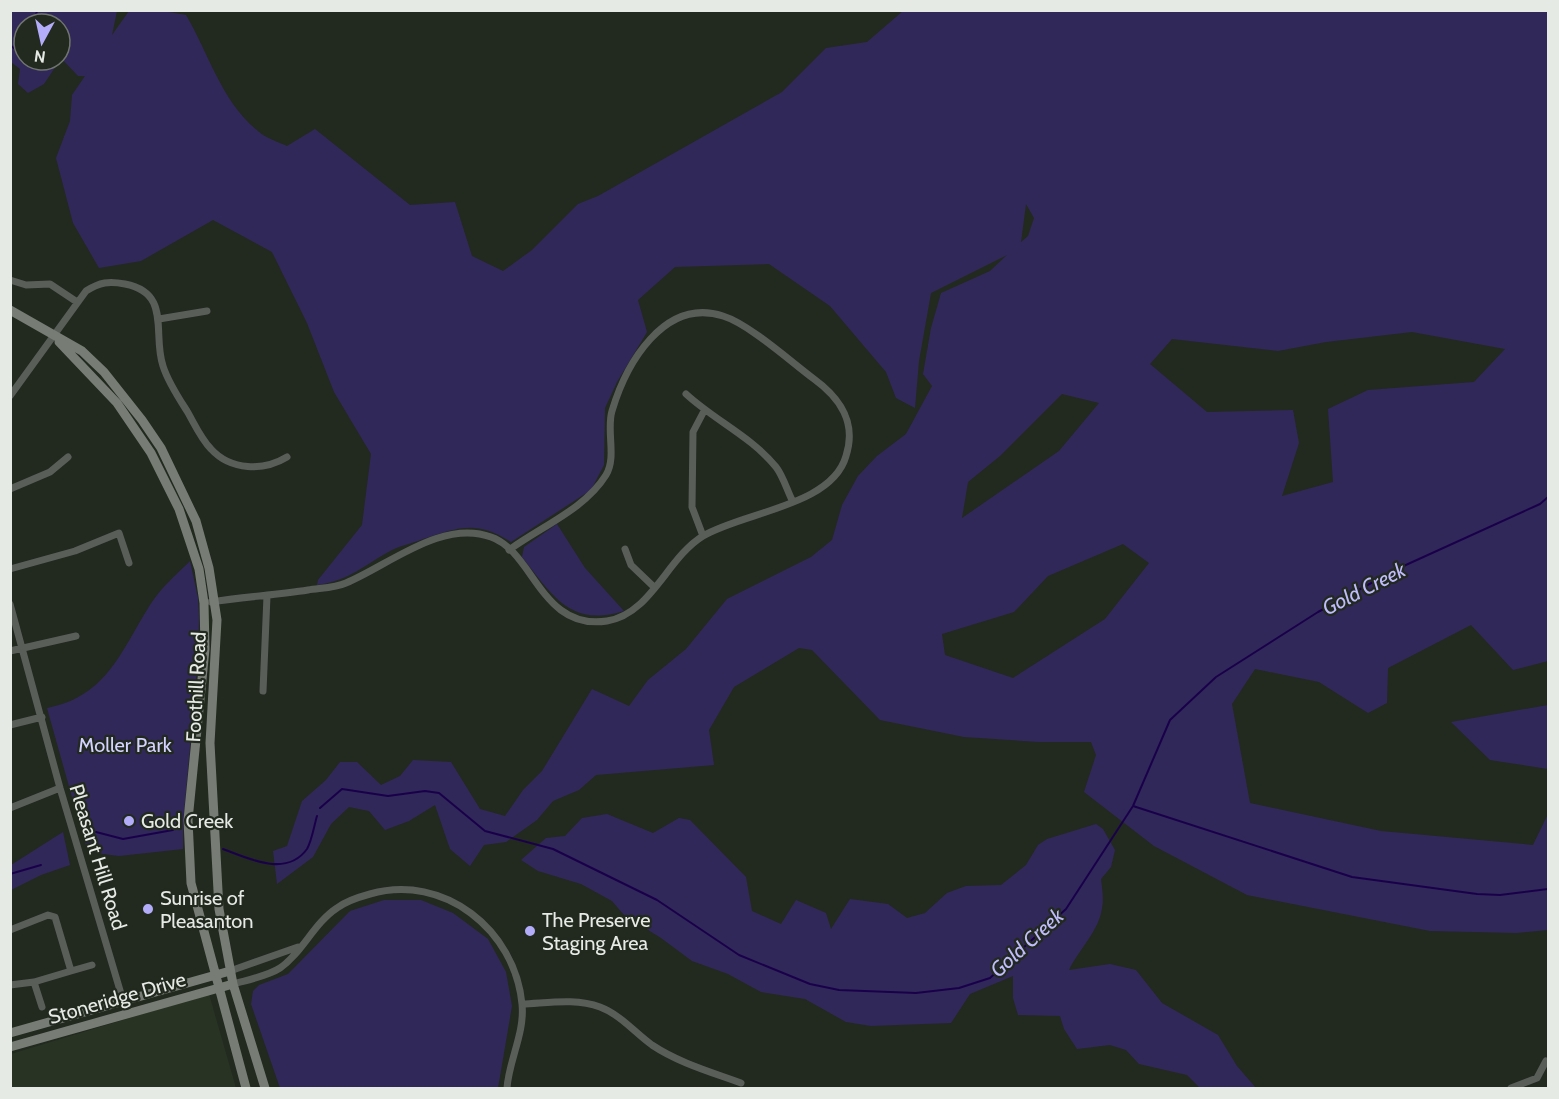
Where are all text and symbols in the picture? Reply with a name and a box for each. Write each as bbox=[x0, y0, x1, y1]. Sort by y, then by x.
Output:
north arrow bbox=[12, 12, 72, 72]
text: N bbox=[33, 46, 47, 67]
water label: Gold Creek bbox=[1318, 556, 1411, 620]
street label: Foothill Road bbox=[181, 631, 211, 743]
park label: Moller Park bbox=[78, 733, 172, 757]
street label: Pleasant Hill Road bbox=[64, 781, 132, 933]
place label: Gold Creek bbox=[141, 809, 233, 833]
marker: Gold Creek bbox=[122, 814, 136, 828]
place label: Sunrise of Pleasanton bbox=[160, 886, 254, 933]
marker: Sunrise of Pleasanton bbox=[141, 902, 155, 916]
water label: Gold Creek bbox=[985, 902, 1069, 982]
place label: The Preserve Staging Area bbox=[542, 908, 650, 955]
marker: The Preserve Staging Area bbox=[523, 924, 537, 938]
street label: Stoneridge Drive bbox=[46, 967, 188, 1029]

